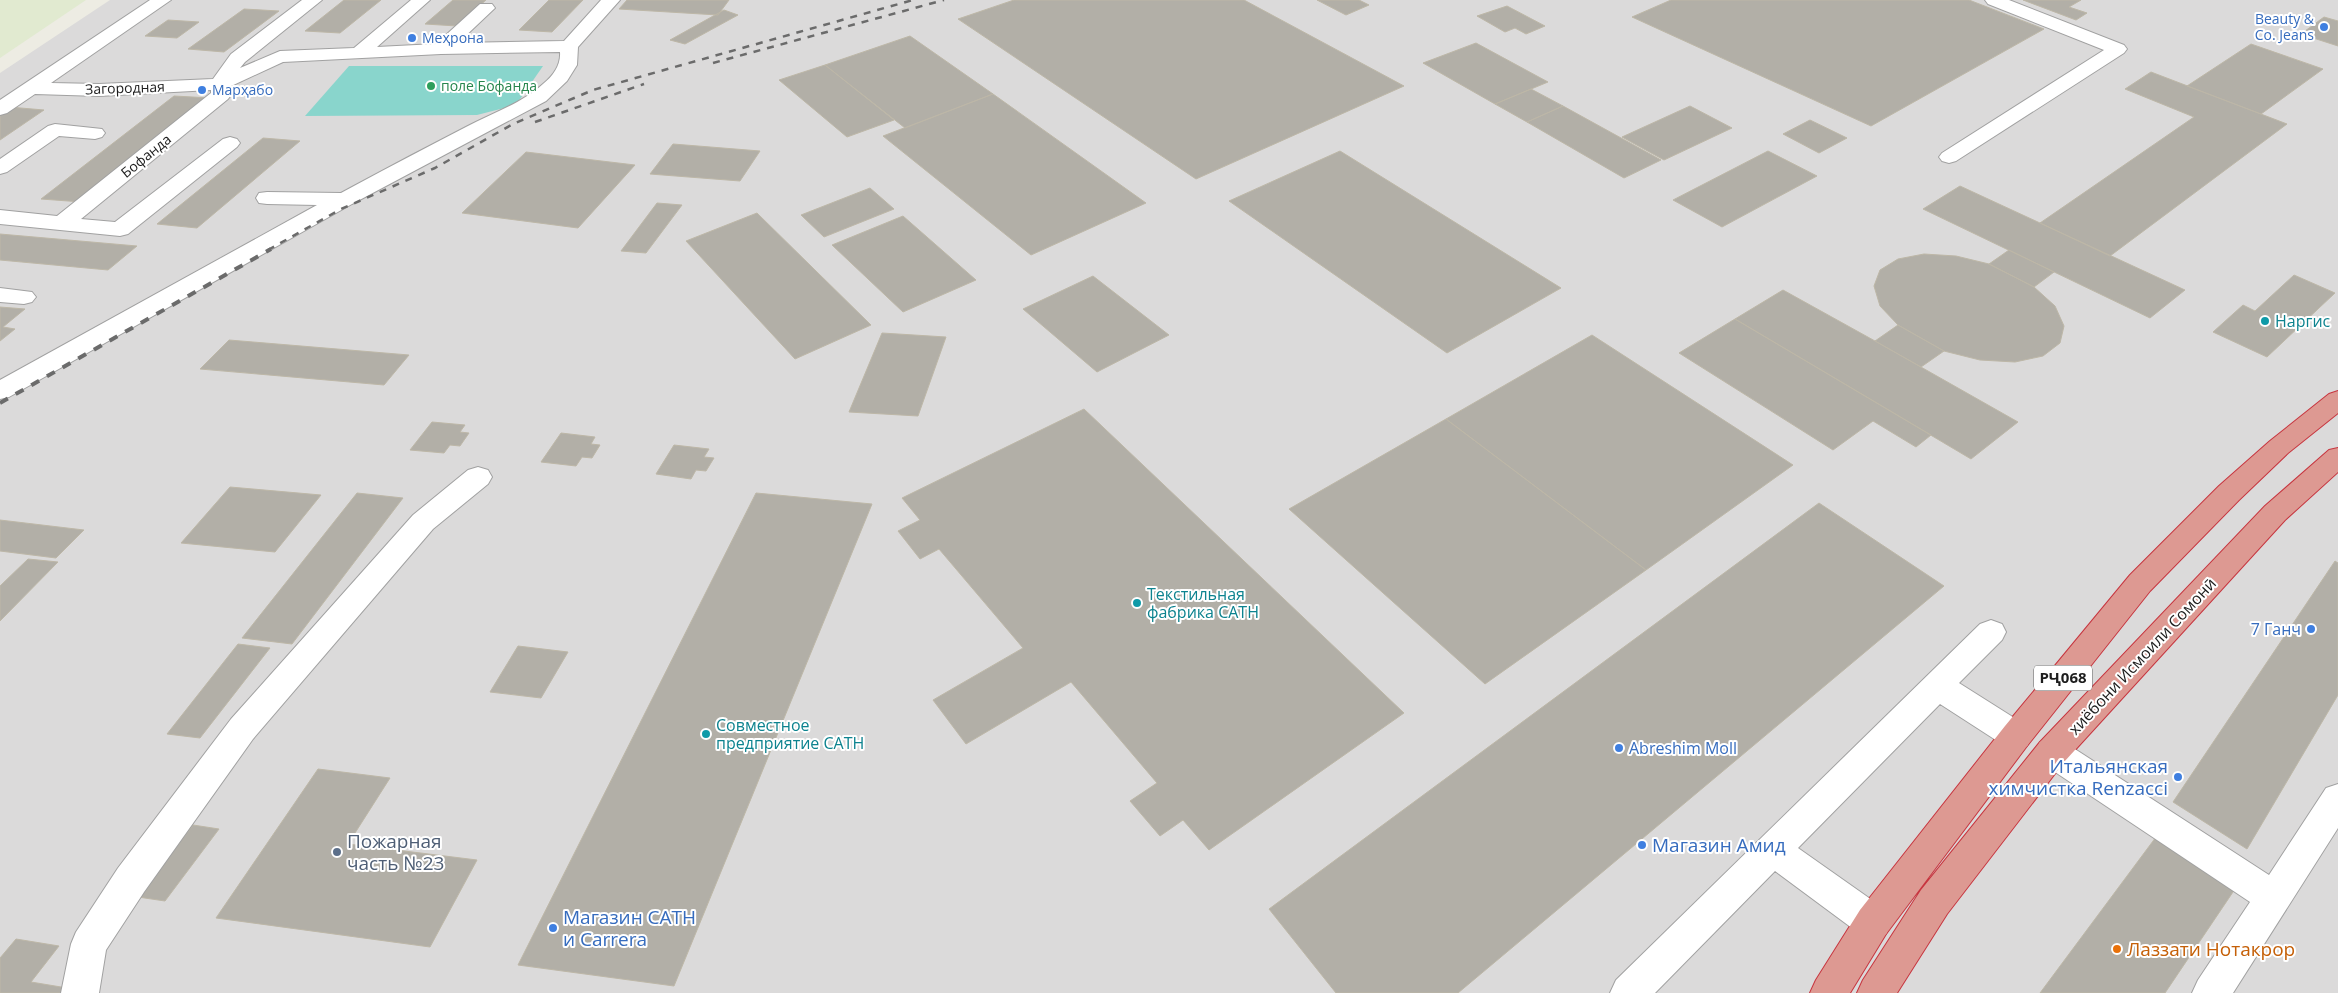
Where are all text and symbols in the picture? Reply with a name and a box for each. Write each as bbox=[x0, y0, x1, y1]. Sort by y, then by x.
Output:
place label: Beauty & Co. Jeans bbox=[2255, 9, 2315, 44]
marker: Beauty & Co. Jeans bbox=[2318, 21, 2330, 33]
place label: Меҳрона bbox=[422, 28, 484, 47]
marker: Меҳрона bbox=[406, 32, 418, 44]
place label: поле Бофанда bbox=[441, 76, 537, 95]
street label: Загородная bbox=[85, 77, 165, 98]
place label: Марҳабо bbox=[212, 80, 273, 99]
marker: поле Бофанда bbox=[425, 80, 437, 92]
marker: Марҳабо bbox=[196, 84, 208, 96]
street label: Бофанда bbox=[117, 130, 175, 182]
place label: Наргис bbox=[2275, 310, 2331, 332]
marker: Наргис bbox=[2259, 315, 2271, 327]
street label: хиёбони Исмоили Сомонӣ bbox=[2063, 573, 2221, 739]
place label: Текстильная фабрика САТН bbox=[1147, 583, 1259, 623]
marker: Текстильная фабрика САТН bbox=[1131, 597, 1143, 609]
place label: 7 Ганч bbox=[2251, 618, 2301, 640]
marker: 7 Ганч bbox=[2305, 623, 2317, 635]
road number: РҶ068 bbox=[2034, 666, 2092, 690]
place label: Совместное предприятие CATH bbox=[716, 714, 864, 754]
marker: Совместное предприятие CATH bbox=[700, 728, 712, 740]
place label: Abreshim Moll bbox=[1629, 737, 1737, 759]
marker: Abreshim Moll bbox=[1613, 742, 1625, 754]
place label: Итальянская химчистка Renzacci bbox=[1989, 753, 2168, 801]
marker: Итальянская химчистка Renzacci bbox=[2172, 771, 2184, 783]
place label: Пожарная часть №23 bbox=[347, 828, 444, 876]
place label: Магазин Амид bbox=[1652, 832, 1786, 858]
marker: Магазин Амид bbox=[1636, 839, 1648, 851]
marker: Пожарная часть №23 bbox=[331, 846, 343, 858]
place label: Магазин САТН и Carrera bbox=[563, 904, 696, 952]
marker: Магазин САТН и Carrera bbox=[547, 922, 559, 934]
place label: Лаззати Нотакрор bbox=[2127, 936, 2295, 962]
marker: Лаззати Нотакрор bbox=[2111, 943, 2123, 955]

